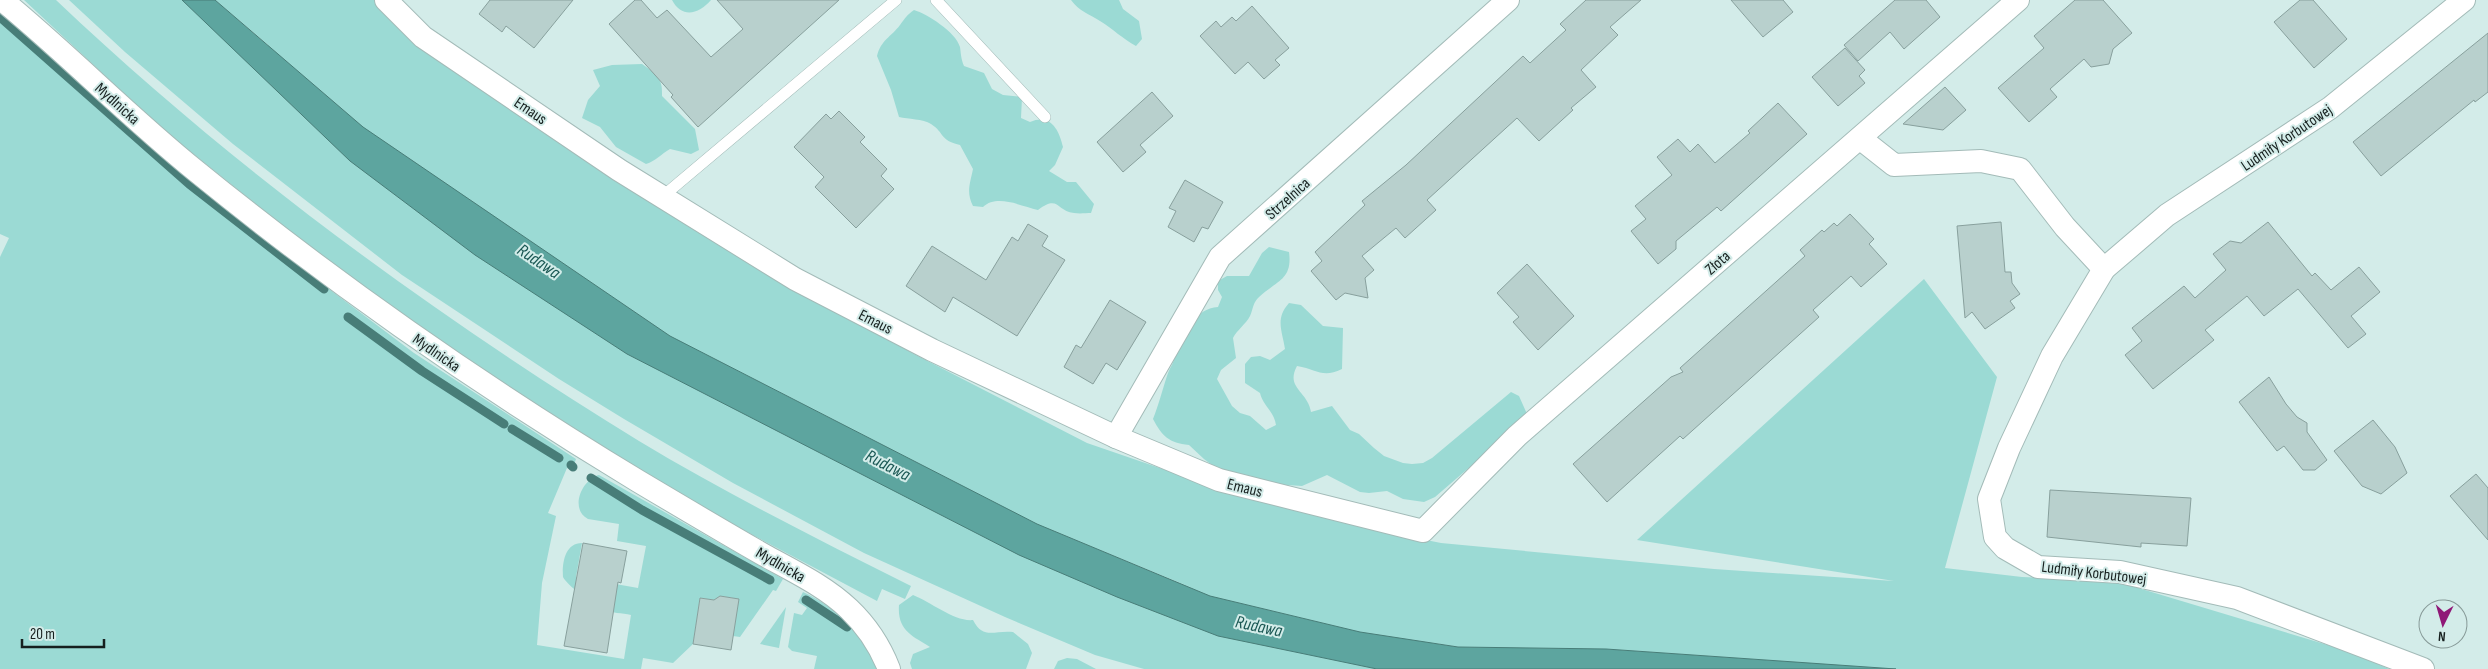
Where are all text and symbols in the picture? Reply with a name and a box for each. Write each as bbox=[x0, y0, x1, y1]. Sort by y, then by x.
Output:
street label: Mydlnicka bbox=[91, 79, 143, 129]
street label: Emaus bbox=[510, 93, 550, 129]
street label: Ludmiły Korbutowej bbox=[2238, 101, 2336, 176]
street label: Strzelnica bbox=[1262, 174, 1314, 224]
water label: Rudawa bbox=[513, 239, 565, 284]
street label: Złota bbox=[1701, 247, 1734, 279]
street label: Emaus bbox=[855, 306, 896, 339]
street label: Mydlnicka bbox=[409, 330, 464, 376]
water label: Rudawa bbox=[862, 445, 914, 486]
street label: Emaus bbox=[1225, 475, 1264, 502]
street label: Mydlnicka bbox=[752, 544, 808, 587]
street label: Ludmiły Korbutowej bbox=[2040, 558, 2147, 589]
north arrow bbox=[2418, 599, 2468, 649]
water label: Rudawa bbox=[1234, 611, 1285, 642]
scale bar bbox=[22, 616, 105, 648]
text: 20 m bbox=[30, 625, 55, 644]
text: N bbox=[2437, 628, 2446, 645]

